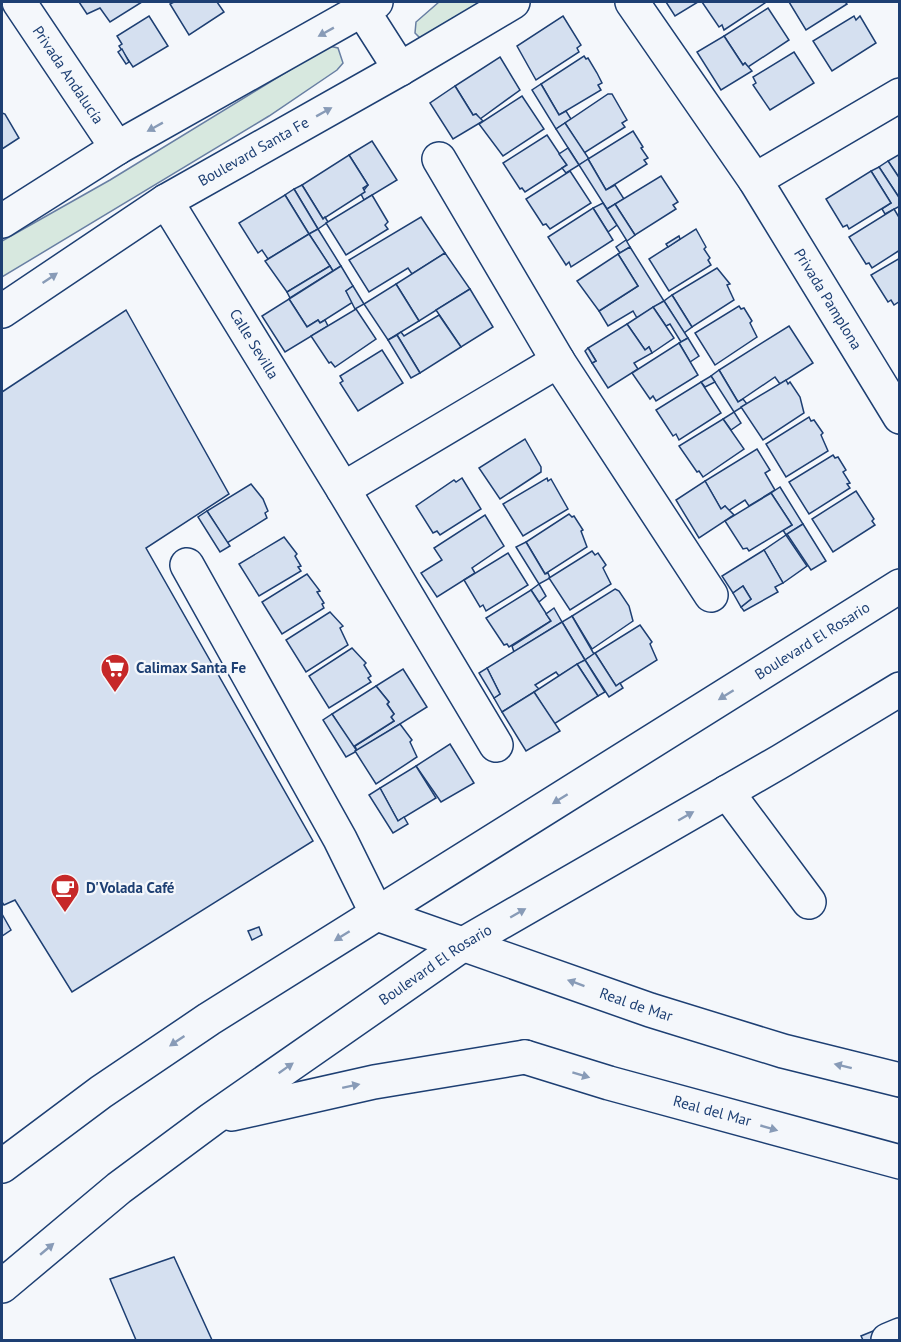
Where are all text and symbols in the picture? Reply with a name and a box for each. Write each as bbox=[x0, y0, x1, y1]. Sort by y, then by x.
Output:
street label: Privada Andalucía bbox=[29, 22, 108, 127]
one-way arrow bbox=[317, 27, 334, 37]
one-way arrow bbox=[316, 106, 332, 117]
street label: Boulevard Santa Fe bbox=[195, 112, 312, 190]
one-way arrow bbox=[147, 122, 164, 132]
street label: Privada Pamplona bbox=[790, 245, 866, 353]
one-way arrow bbox=[42, 273, 58, 284]
street label: Calle Sevilla bbox=[226, 305, 283, 382]
street label: Boulevard El Rosario bbox=[751, 597, 873, 684]
supermarket icon: Calimax Santa Fe bbox=[99, 652, 131, 694]
place label: Calimax Santa Fe bbox=[136, 658, 246, 677]
one-way arrow bbox=[717, 690, 734, 701]
one-way arrow bbox=[552, 793, 569, 804]
one-way arrow bbox=[678, 811, 695, 821]
cafe icon: D'Volada Café bbox=[49, 872, 81, 914]
place label: D'Volada Café bbox=[86, 878, 175, 897]
one-way arrow bbox=[509, 908, 526, 918]
street label: Boulevard El Rosario bbox=[375, 920, 495, 1009]
one-way arrow bbox=[334, 931, 350, 942]
one-way arrow bbox=[567, 978, 585, 988]
street label: Real de Mar bbox=[597, 983, 675, 1025]
one-way arrow bbox=[169, 1035, 186, 1046]
one-way arrow bbox=[833, 1060, 852, 1070]
one-way arrow bbox=[277, 1062, 293, 1074]
one-way arrow bbox=[572, 1070, 590, 1080]
one-way arrow bbox=[342, 1081, 360, 1091]
street label: Real del Mar bbox=[671, 1091, 754, 1130]
one-way arrow bbox=[760, 1124, 778, 1133]
one-way arrow bbox=[39, 1243, 54, 1256]

